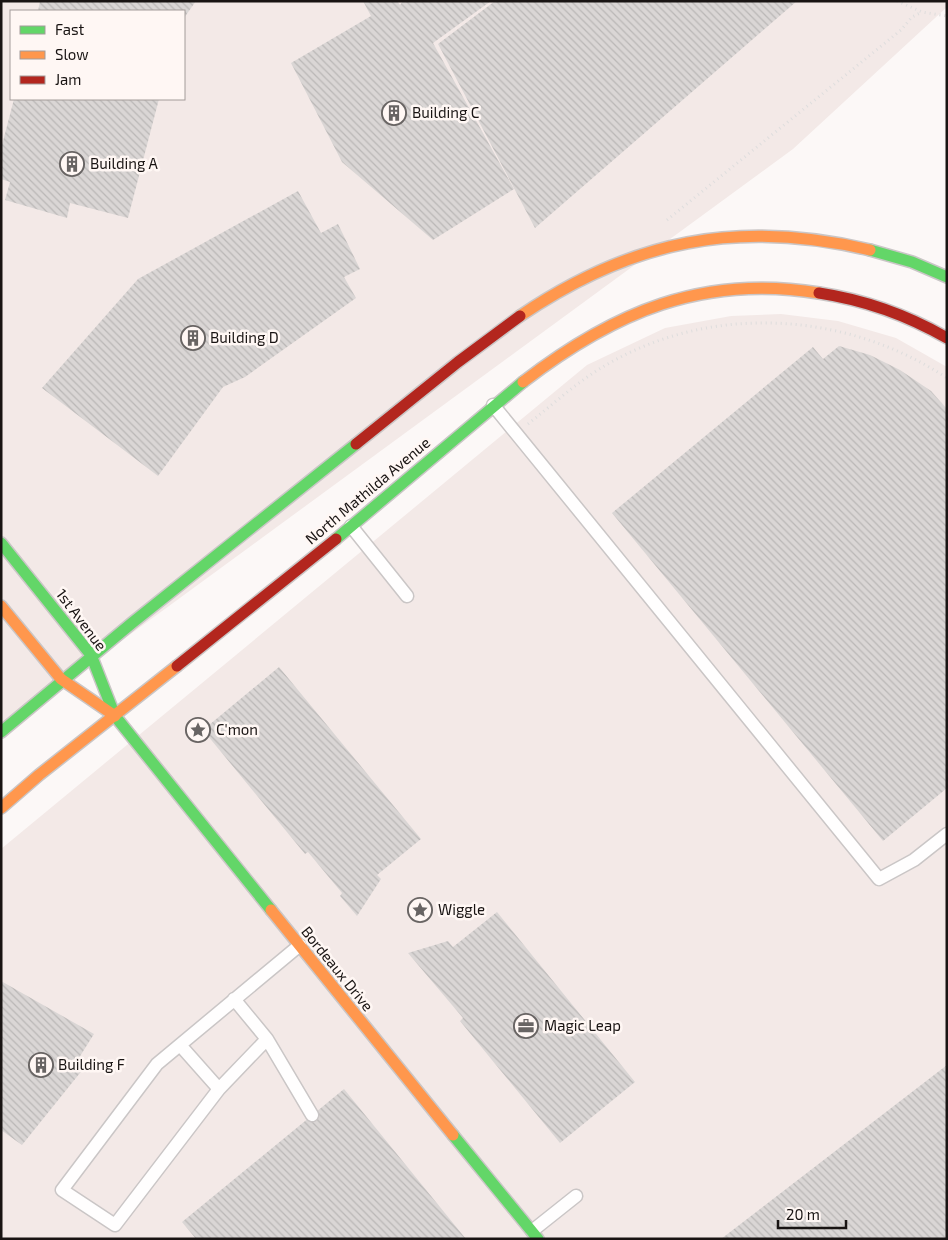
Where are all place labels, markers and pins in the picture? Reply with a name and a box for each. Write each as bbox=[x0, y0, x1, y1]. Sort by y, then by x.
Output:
building icon: Building C bbox=[381, 100, 407, 126]
place label: Building C bbox=[412, 103, 480, 121]
building icon: Building A bbox=[59, 151, 85, 177]
place label: Building A bbox=[90, 154, 158, 172]
building icon: Building D bbox=[180, 325, 206, 351]
place label: Building D bbox=[210, 328, 279, 346]
place icon: C'mon bbox=[185, 717, 211, 743]
place label: C'mon bbox=[216, 720, 258, 738]
place icon: Wiggle bbox=[407, 897, 433, 923]
place label: Wiggle bbox=[438, 900, 485, 918]
office icon: Magic Leap bbox=[513, 1013, 539, 1039]
place label: Magic Leap bbox=[544, 1016, 621, 1034]
building icon: Building F bbox=[28, 1052, 54, 1078]
place label: Building F bbox=[58, 1055, 125, 1073]

